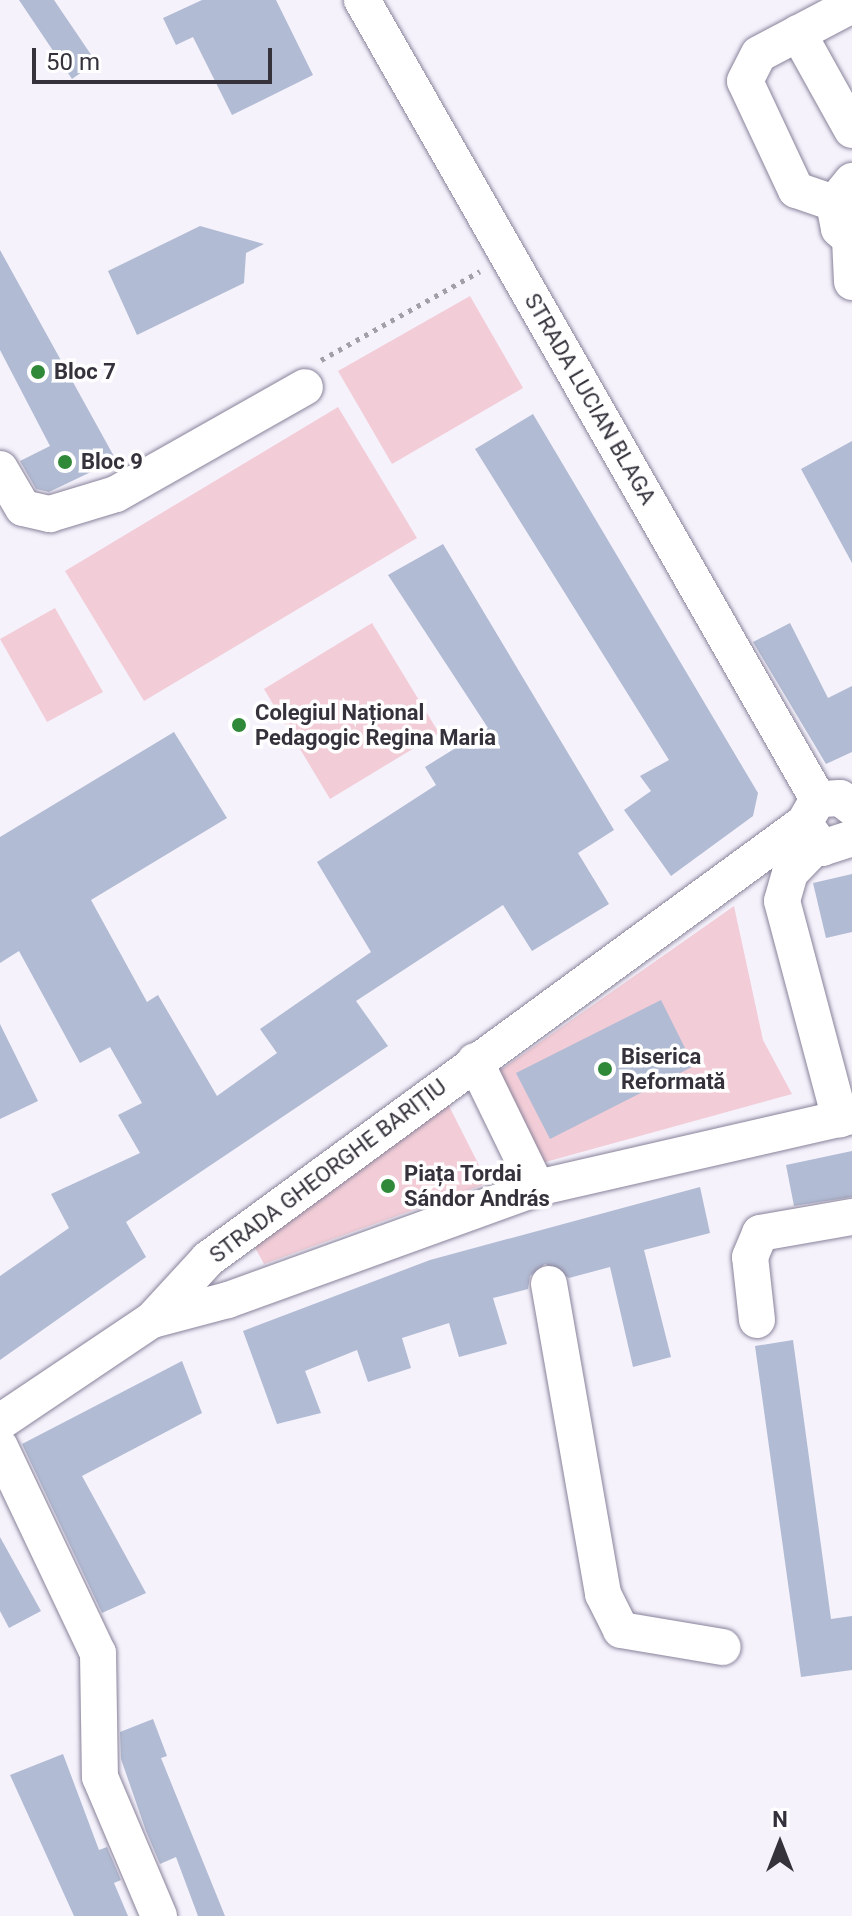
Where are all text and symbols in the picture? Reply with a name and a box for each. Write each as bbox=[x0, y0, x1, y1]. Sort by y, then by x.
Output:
scale bar bbox=[36, 32, 276, 82]
text: 50 m bbox=[46, 48, 100, 76]
street label: STRADA LUCIAN BLAGA bbox=[519, 289, 661, 509]
place label: Bloc 7 bbox=[54, 359, 116, 385]
marker: Bloc 7 bbox=[29, 363, 47, 381]
place label: Bloc 9 bbox=[81, 449, 143, 475]
marker: Bloc 9 bbox=[56, 453, 74, 471]
place label: Colegiul Național Pedagogic Regina Maria bbox=[255, 699, 496, 750]
marker: Colegiul Național Pedagogic Regina Maria bbox=[230, 716, 248, 734]
place label: Biserica Reformată bbox=[621, 1043, 725, 1094]
marker: Biserica Reformată bbox=[596, 1060, 614, 1078]
street label: STRADA GHEORGHE BARIȚIU bbox=[205, 1073, 451, 1269]
place label: Piața Tordai Sándor András bbox=[404, 1160, 550, 1212]
marker: Piața Tordai Sándor András bbox=[379, 1177, 397, 1195]
north arrow bbox=[740, 1804, 820, 1884]
text: N bbox=[772, 1807, 788, 1832]

